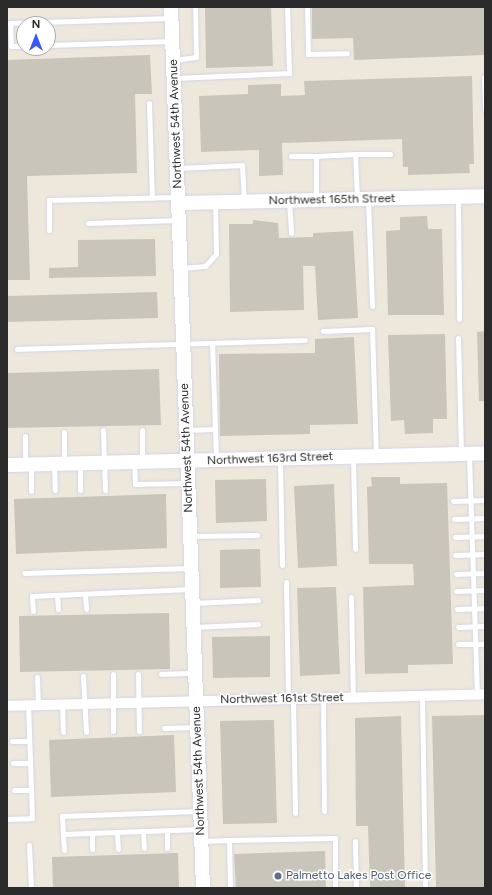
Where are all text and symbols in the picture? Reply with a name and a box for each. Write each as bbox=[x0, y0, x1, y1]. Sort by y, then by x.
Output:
north arrow bbox=[16, 16, 56, 56]
text: N bbox=[32, 18, 40, 31]
street label: Northwest 54th Avenue bbox=[167, 59, 185, 189]
street label: Northwest 165th Street bbox=[268, 192, 396, 208]
street label: Northwest 54th Avenue bbox=[178, 383, 196, 513]
street label: Northwest 163rd Street bbox=[207, 450, 333, 468]
street label: Northwest 161st Street bbox=[220, 691, 344, 707]
street label: Northwest 54th Avenue bbox=[190, 706, 208, 836]
place label: Palmetto Lakes Post Office bbox=[286, 869, 431, 883]
marker: Palmetto Lakes Post Office bbox=[273, 871, 283, 881]

